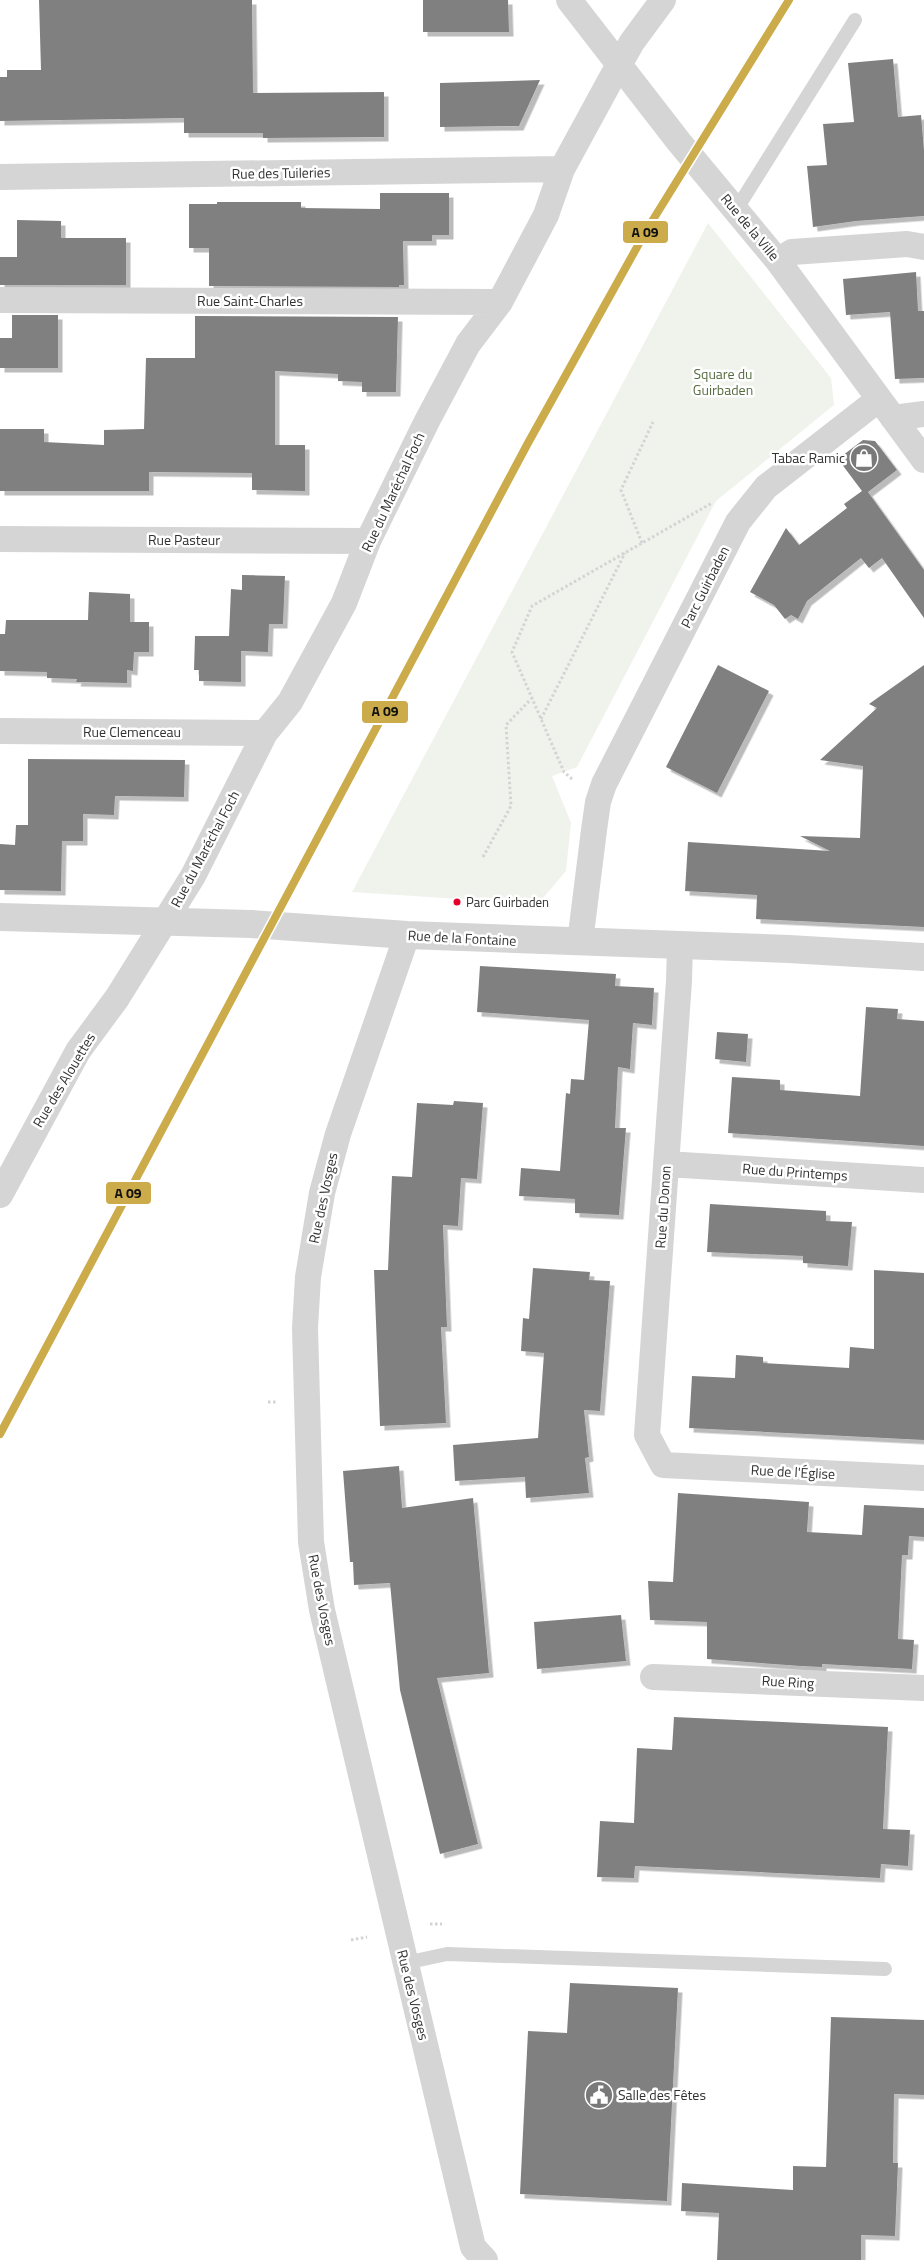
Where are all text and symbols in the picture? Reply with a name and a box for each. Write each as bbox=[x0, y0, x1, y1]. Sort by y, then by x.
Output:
street label: Rue des Tuileries bbox=[231, 161, 331, 184]
street label: Rue de la Ville bbox=[716, 189, 785, 265]
line badge: A 09 bbox=[622, 220, 669, 244]
text: A 09 bbox=[631, 221, 659, 242]
street label: Rue Saint-Charles bbox=[197, 290, 303, 311]
park label: Square du Guirbaden bbox=[693, 363, 753, 400]
street label: Rue du Maréchal Foch bbox=[356, 429, 429, 555]
shop icon: Tabac Ramic bbox=[849, 443, 879, 473]
place label: Tabac Ramic bbox=[772, 447, 845, 468]
street label: Rue Pasteur bbox=[148, 529, 220, 550]
street label: Parc Guirbaden bbox=[675, 542, 734, 631]
line badge: A 09 bbox=[361, 700, 409, 724]
text: A 09 bbox=[371, 700, 399, 721]
street label: Rue Clemenceau bbox=[83, 721, 181, 742]
street label: Rue du Maréchal Foch bbox=[165, 787, 244, 911]
place label: Parc Guirbaden bbox=[466, 892, 549, 912]
marker: Parc Guirbaden bbox=[452, 897, 462, 907]
street label: Rue de la Fontaine bbox=[407, 924, 517, 951]
street label: Rue des Alouettes bbox=[27, 1028, 100, 1131]
street label: Rue des Vosges bbox=[303, 1150, 342, 1245]
street label: Rue du Printemps bbox=[742, 1157, 848, 1186]
street label: Rue du Donon bbox=[649, 1165, 676, 1249]
line badge: A 09 bbox=[105, 1181, 152, 1205]
text: A 09 bbox=[114, 1182, 142, 1203]
street label: Rue de l'Église bbox=[750, 1459, 836, 1484]
street label: Rue des Vosges bbox=[303, 1552, 342, 1647]
street label: Rue Ring bbox=[761, 1670, 815, 1693]
street label: Rue des Vosges bbox=[392, 1947, 435, 2042]
public building icon: Salle des Fêtes bbox=[584, 2080, 614, 2110]
place label: Salle des Fêtes bbox=[618, 2084, 706, 2105]

